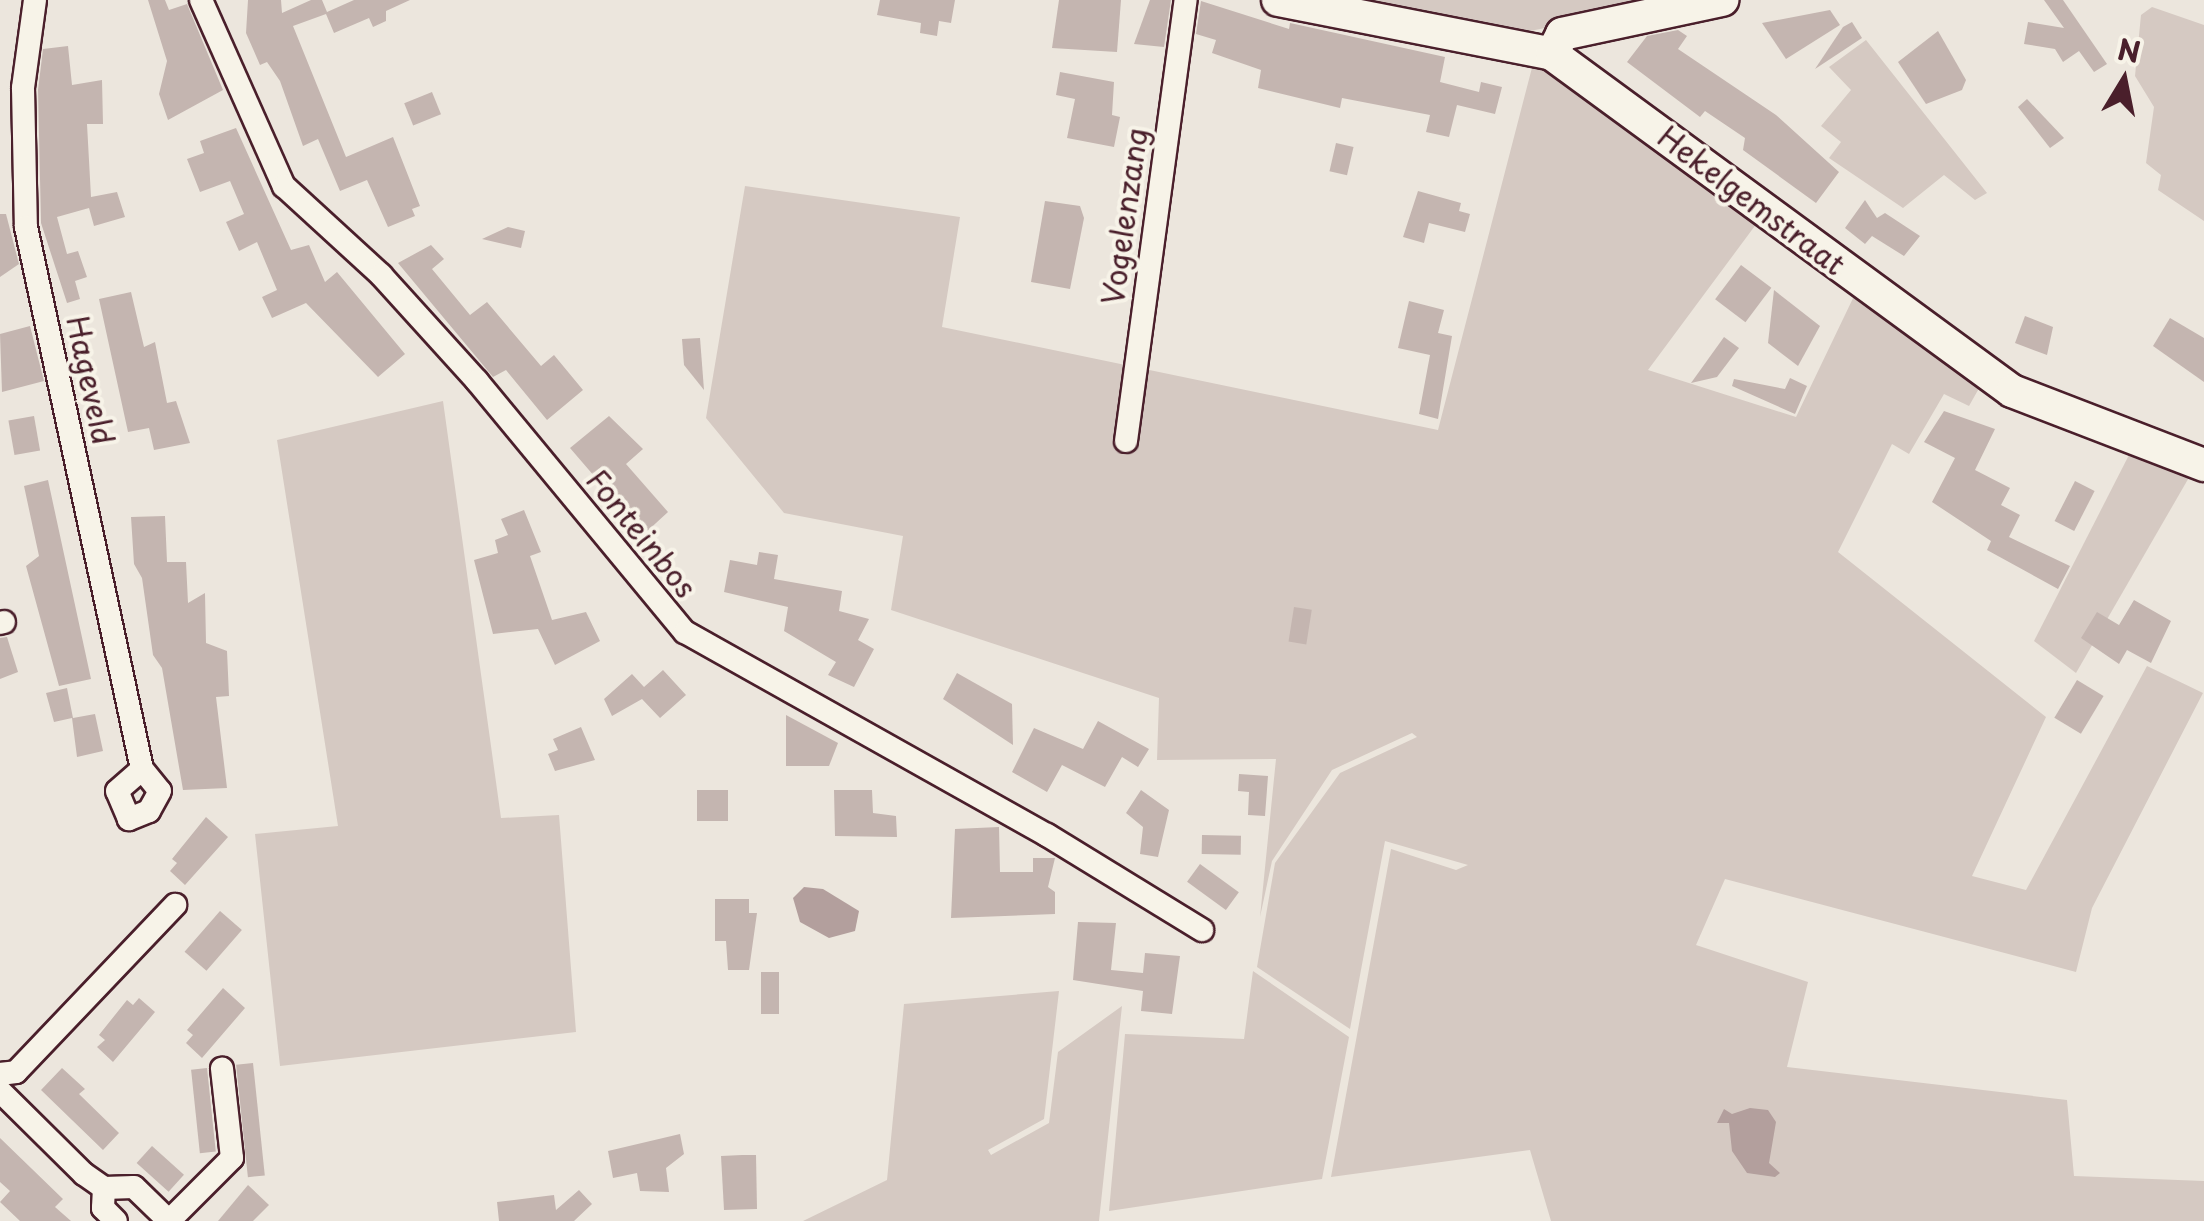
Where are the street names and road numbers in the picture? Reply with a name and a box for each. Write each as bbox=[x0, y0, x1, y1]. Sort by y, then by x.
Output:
street label: Hekelgemstraat bbox=[1651, 118, 1853, 282]
street label: Vogelenzang bbox=[1094, 125, 1154, 307]
street label: Hageveld bbox=[60, 312, 122, 448]
street label: Fonteinbos bbox=[579, 462, 705, 604]

